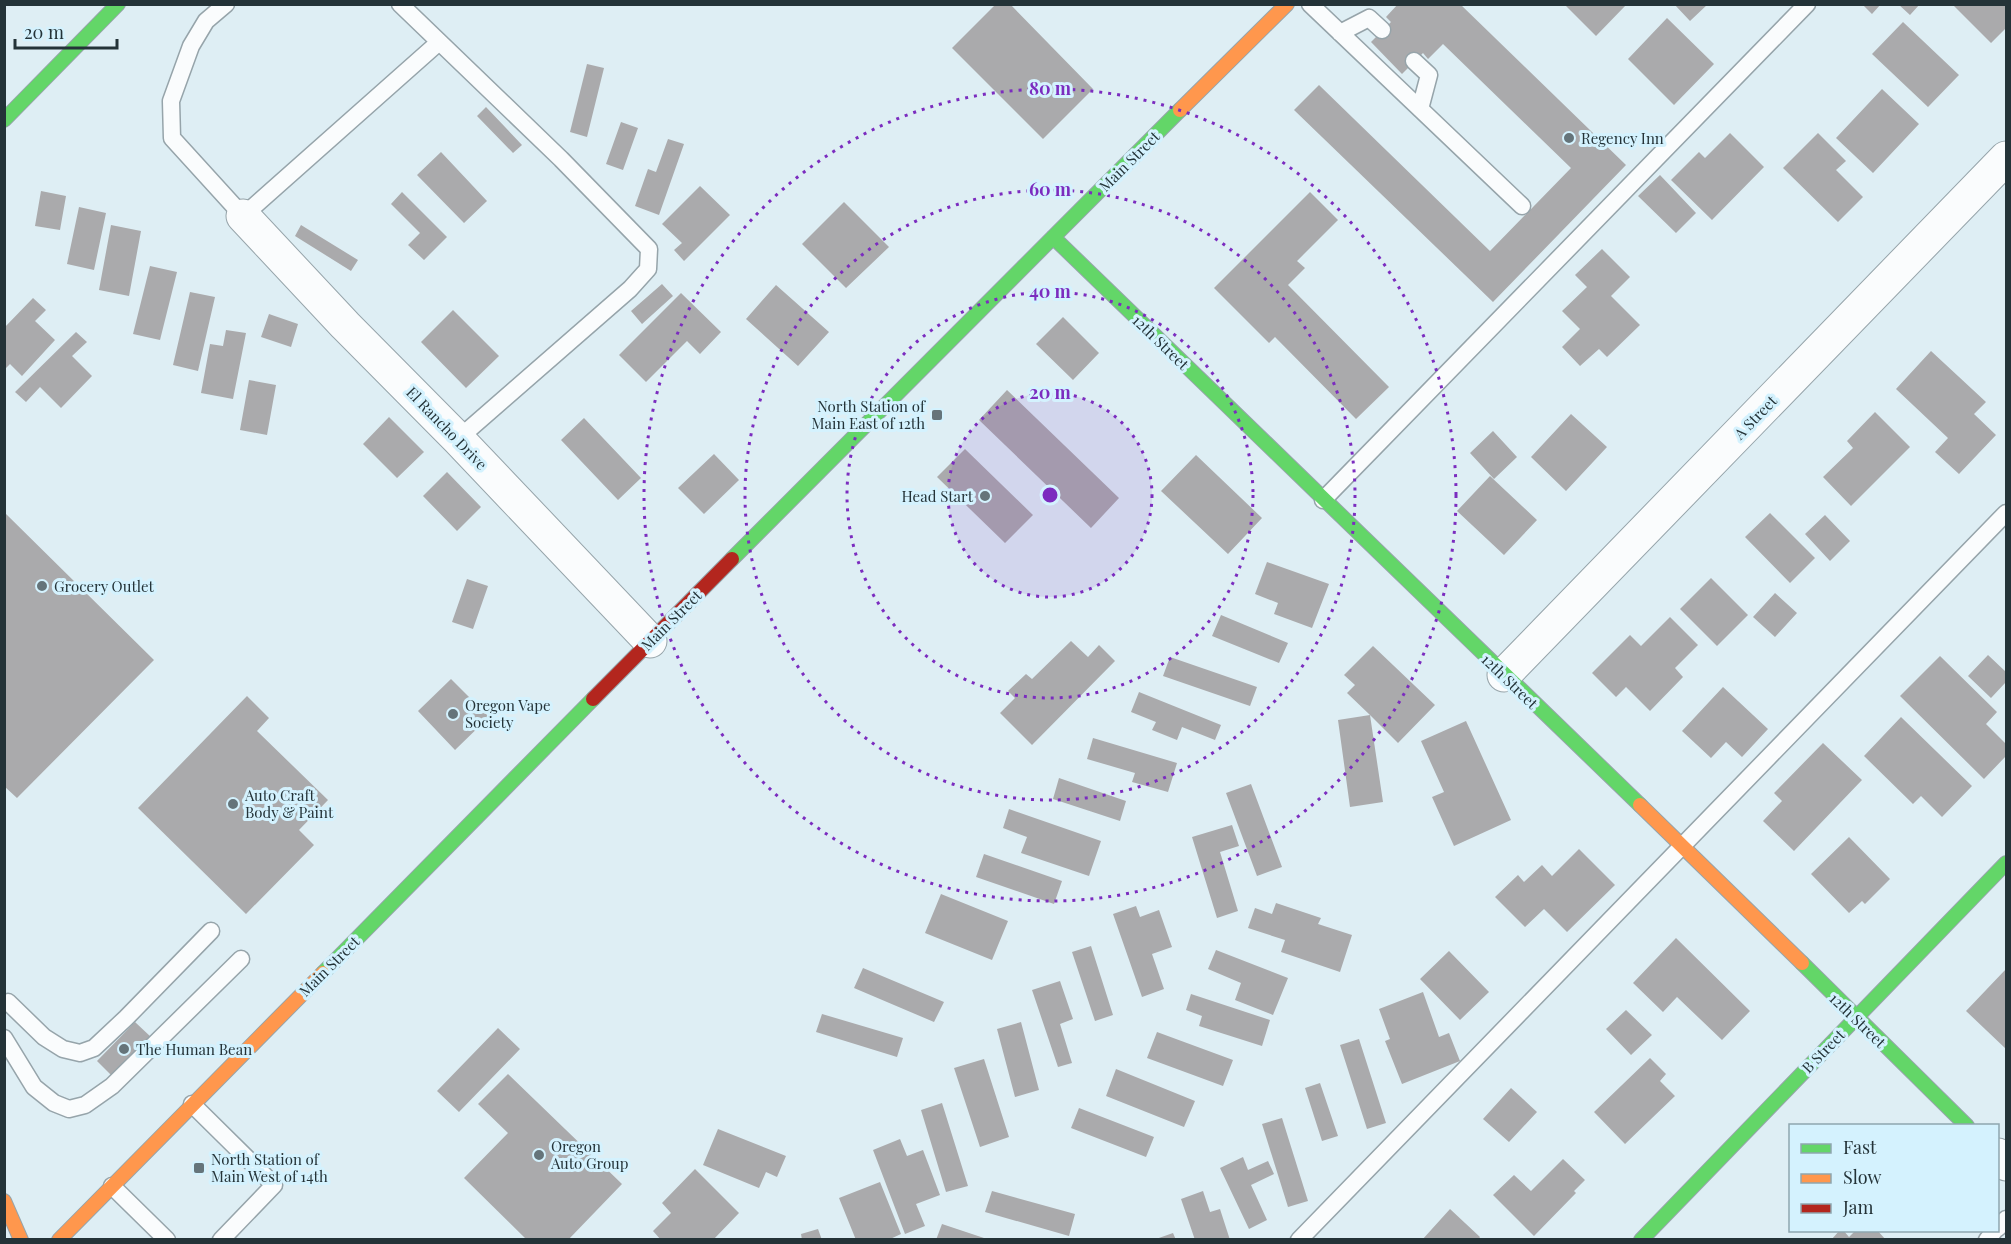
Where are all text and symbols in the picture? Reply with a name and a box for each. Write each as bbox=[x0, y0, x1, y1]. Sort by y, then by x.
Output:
scale bar bbox=[15, 12, 117, 50]
text: 20 m bbox=[24, 20, 64, 44]
text: 80 m bbox=[1029, 76, 1072, 100]
street label: Main Street bbox=[1094, 126, 1164, 196]
place label: Regency Inn bbox=[1581, 128, 1664, 148]
marker: Regency Inn bbox=[1562, 131, 1576, 145]
text: 60 m bbox=[1029, 177, 1072, 201]
text: 40 m bbox=[1029, 279, 1072, 303]
street label: 12th Street bbox=[1129, 310, 1194, 374]
text: 20 m bbox=[1029, 380, 1071, 404]
street label: El Rancho Drive bbox=[402, 382, 492, 474]
street label: A Street bbox=[1729, 390, 1781, 444]
place label: North Station of Main East of 12th bbox=[812, 396, 926, 433]
marker: North Station of Main East of 12th bbox=[930, 408, 944, 422]
centre of rings bbox=[1040, 485, 1060, 505]
place label: Head Start bbox=[902, 486, 974, 506]
marker: Head Start bbox=[978, 489, 992, 503]
place label: Grocery Outlet bbox=[54, 576, 154, 596]
marker: Grocery Outlet bbox=[35, 579, 49, 593]
street label: Main Street bbox=[636, 585, 706, 655]
street label: 12th Street bbox=[1478, 649, 1543, 713]
place label: Oregon Vape Society bbox=[465, 695, 551, 732]
marker: Oregon Vape Society bbox=[446, 707, 460, 721]
place label: Auto Craft Body & Paint bbox=[244, 785, 334, 822]
marker: Auto Craft Body & Paint bbox=[226, 797, 240, 811]
street label: Main Street bbox=[294, 931, 364, 1001]
street label: 12th Street bbox=[1826, 988, 1891, 1052]
street label: B Street bbox=[1797, 1024, 1849, 1077]
place label: The Human Bean bbox=[136, 1039, 252, 1059]
marker: The Human Bean bbox=[117, 1042, 131, 1056]
legend bbox=[1789, 1124, 1999, 1232]
text: Fast bbox=[1843, 1135, 1877, 1159]
place label: Oregon Auto Group bbox=[550, 1136, 629, 1173]
marker: Oregon Auto Group bbox=[532, 1148, 546, 1162]
place label: North Station of Main West of 14th bbox=[211, 1149, 328, 1186]
marker: North Station of Main West of 14th bbox=[192, 1161, 206, 1175]
text: Slow bbox=[1843, 1165, 1881, 1189]
text: Jam bbox=[1842, 1195, 1873, 1219]

